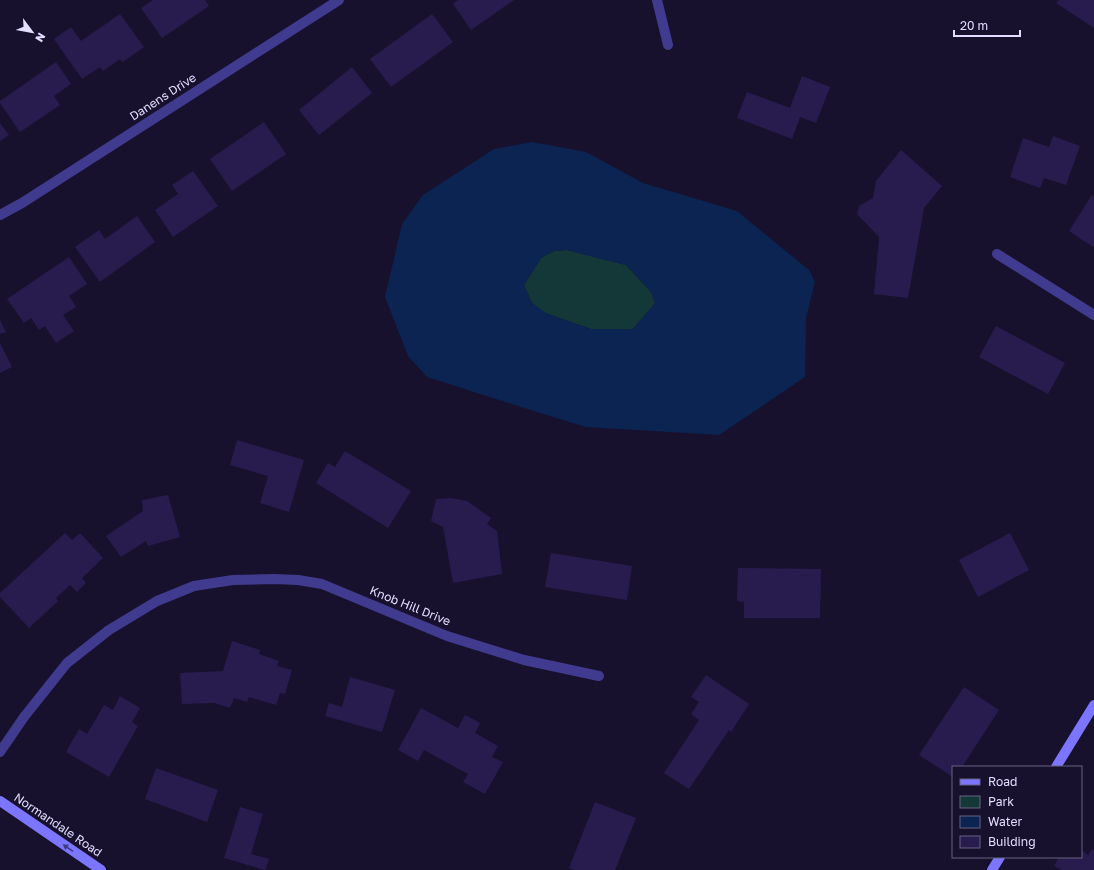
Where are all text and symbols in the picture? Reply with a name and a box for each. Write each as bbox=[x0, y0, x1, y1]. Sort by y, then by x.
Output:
north arrow bbox=[12, 12, 52, 52]
scale bar bbox=[954, 12, 1020, 38]
text: 20 m bbox=[960, 18, 988, 33]
text: N bbox=[33, 31, 49, 45]
street label: Danens Drive bbox=[127, 70, 199, 124]
street label: Knob Hill Drive bbox=[368, 582, 453, 629]
legend bbox=[952, 766, 1082, 858]
text: Road bbox=[988, 774, 1017, 789]
street label: Normandale Road bbox=[11, 790, 105, 860]
text: Park bbox=[988, 794, 1014, 809]
text: Water bbox=[988, 814, 1022, 829]
text: Building bbox=[988, 834, 1036, 849]
one-way arrow bbox=[63, 844, 74, 852]

